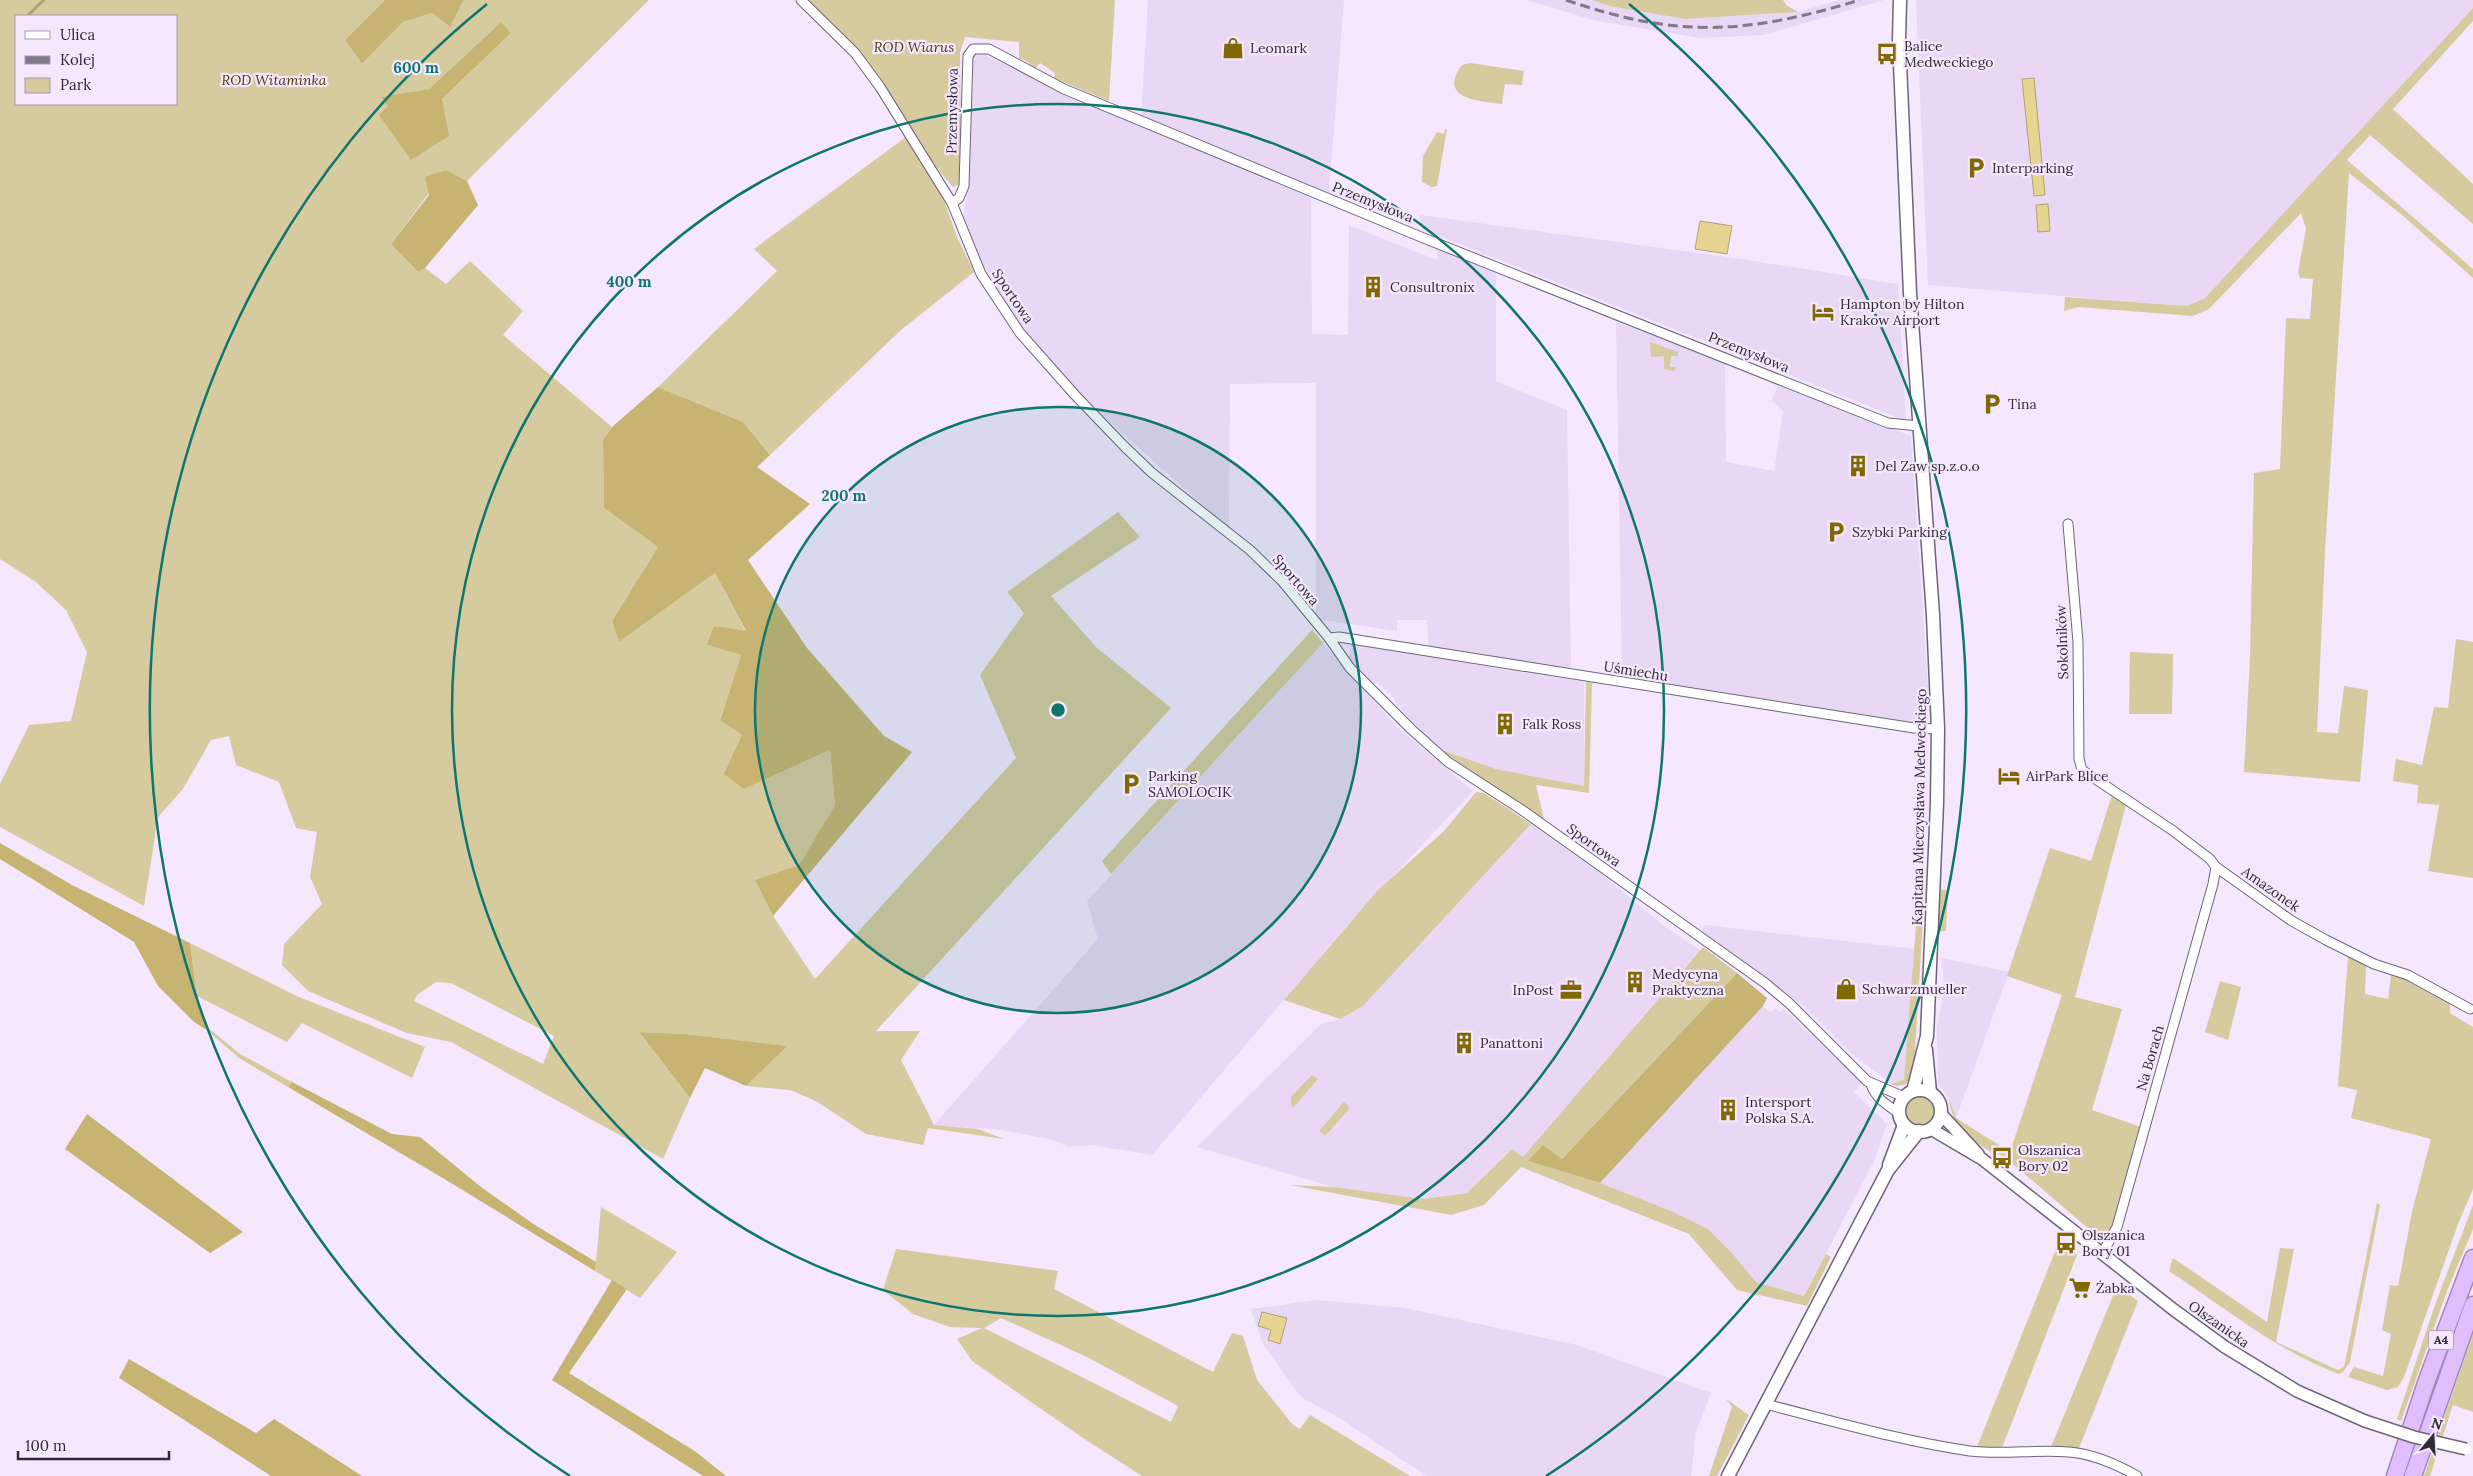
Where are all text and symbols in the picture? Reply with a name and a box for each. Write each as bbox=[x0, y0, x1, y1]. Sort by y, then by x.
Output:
legend bbox=[15, 15, 178, 105]
text: Ulica bbox=[60, 25, 96, 44]
shop icon: Leomark bbox=[1220, 35, 1246, 61]
place label: Balice Medweckiego bbox=[1904, 37, 1994, 71]
park label: ROD Wiarus bbox=[874, 38, 954, 56]
place label: Leomark bbox=[1250, 39, 1308, 57]
bus stop icon: Balice Medweckiego bbox=[1874, 41, 1900, 67]
text: Kolej bbox=[60, 50, 95, 69]
text: 600 m bbox=[393, 58, 439, 77]
street label: Przemysłowa bbox=[942, 68, 962, 154]
park label: ROD Witaminka bbox=[221, 71, 327, 89]
text: Park bbox=[60, 75, 91, 94]
parking icon: Interparking bbox=[1963, 155, 1989, 181]
place label: Interparking bbox=[1992, 159, 2074, 177]
street label: Przemysłowa bbox=[1330, 178, 1416, 226]
street label: Sportowa bbox=[988, 265, 1038, 327]
text: 400 m bbox=[606, 272, 652, 291]
building icon: Consultronix bbox=[1360, 274, 1386, 300]
place label: Consultronix bbox=[1390, 278, 1475, 296]
place label: Hampton by Hilton Krakow Airport bbox=[1840, 295, 1965, 329]
hotel icon: Hampton by Hilton Krakow Airport bbox=[1810, 299, 1836, 325]
street label: Przemysłowa bbox=[1706, 328, 1792, 376]
parking icon: Tina bbox=[1979, 391, 2005, 417]
place label: Tina bbox=[2008, 395, 2037, 413]
building icon: Del Zaw sp.z.o.o bbox=[1845, 453, 1871, 479]
place label: Del Zaw sp.z.o.o bbox=[1875, 457, 1980, 475]
text: 200 m bbox=[822, 486, 867, 505]
parking icon: Szybki Parking bbox=[1823, 519, 1849, 545]
place label: Szybki Parking bbox=[1852, 523, 1947, 541]
street label: Sportowa bbox=[1269, 551, 1323, 609]
street label: Sokolników bbox=[2052, 604, 2072, 680]
street label: Uśmiechu bbox=[1602, 657, 1670, 685]
street label: Kapitana Mieczysława Medweckiego bbox=[1908, 688, 1930, 926]
centre of rings bbox=[1049, 701, 1067, 719]
building icon: Falk Ross bbox=[1492, 711, 1518, 737]
place label: Falk Ross bbox=[1522, 715, 1581, 733]
hotel icon: AirPark Blice bbox=[1996, 763, 2022, 789]
place label: Parking SAMOLOCIK bbox=[1148, 767, 1232, 801]
place label: AirPark Blice bbox=[2025, 767, 2109, 785]
parking icon: Parking SAMOLOCIK bbox=[1118, 771, 1144, 797]
street label: Sportowa bbox=[1563, 819, 1625, 871]
street label: Amazonek bbox=[2237, 862, 2304, 916]
place label: Medycyna Praktyczna bbox=[1652, 965, 1724, 999]
building icon: Medycyna Praktyczna bbox=[1622, 969, 1648, 995]
shop icon: Schwarzmueller bbox=[1833, 976, 1859, 1002]
office icon: InPost bbox=[1558, 977, 1584, 1003]
place label: Schwarzmueller bbox=[1862, 980, 1967, 998]
place label: InPost bbox=[1513, 981, 1555, 999]
street label: Na Borach bbox=[2132, 1023, 2168, 1093]
building icon: Panattoni bbox=[1451, 1030, 1477, 1056]
place label: Panattoni bbox=[1480, 1034, 1543, 1052]
place label: Intersport Polska S.A. bbox=[1745, 1093, 1814, 1127]
building icon: Intersport Polska S.A. bbox=[1715, 1097, 1741, 1123]
place label: Olszanica Bory 02 bbox=[2018, 1141, 2081, 1175]
bus stop icon: Olszanica Bory 02 bbox=[1989, 1145, 2015, 1171]
place label: Olszanica Bory 01 bbox=[2082, 1226, 2145, 1260]
bus stop icon: Olszanica Bory 01 bbox=[2053, 1230, 2079, 1256]
supermarket icon: Żabka bbox=[2067, 1275, 2093, 1301]
place label: Żabka bbox=[2096, 1279, 2135, 1297]
street label: Olszanicka bbox=[2185, 1296, 2253, 1352]
road number: A4 bbox=[2428, 1330, 2454, 1350]
north arrow bbox=[2408, 1411, 2458, 1461]
text: N bbox=[2429, 1413, 2445, 1434]
scale bar bbox=[18, 1428, 169, 1460]
text: 100 m bbox=[25, 1436, 66, 1455]

